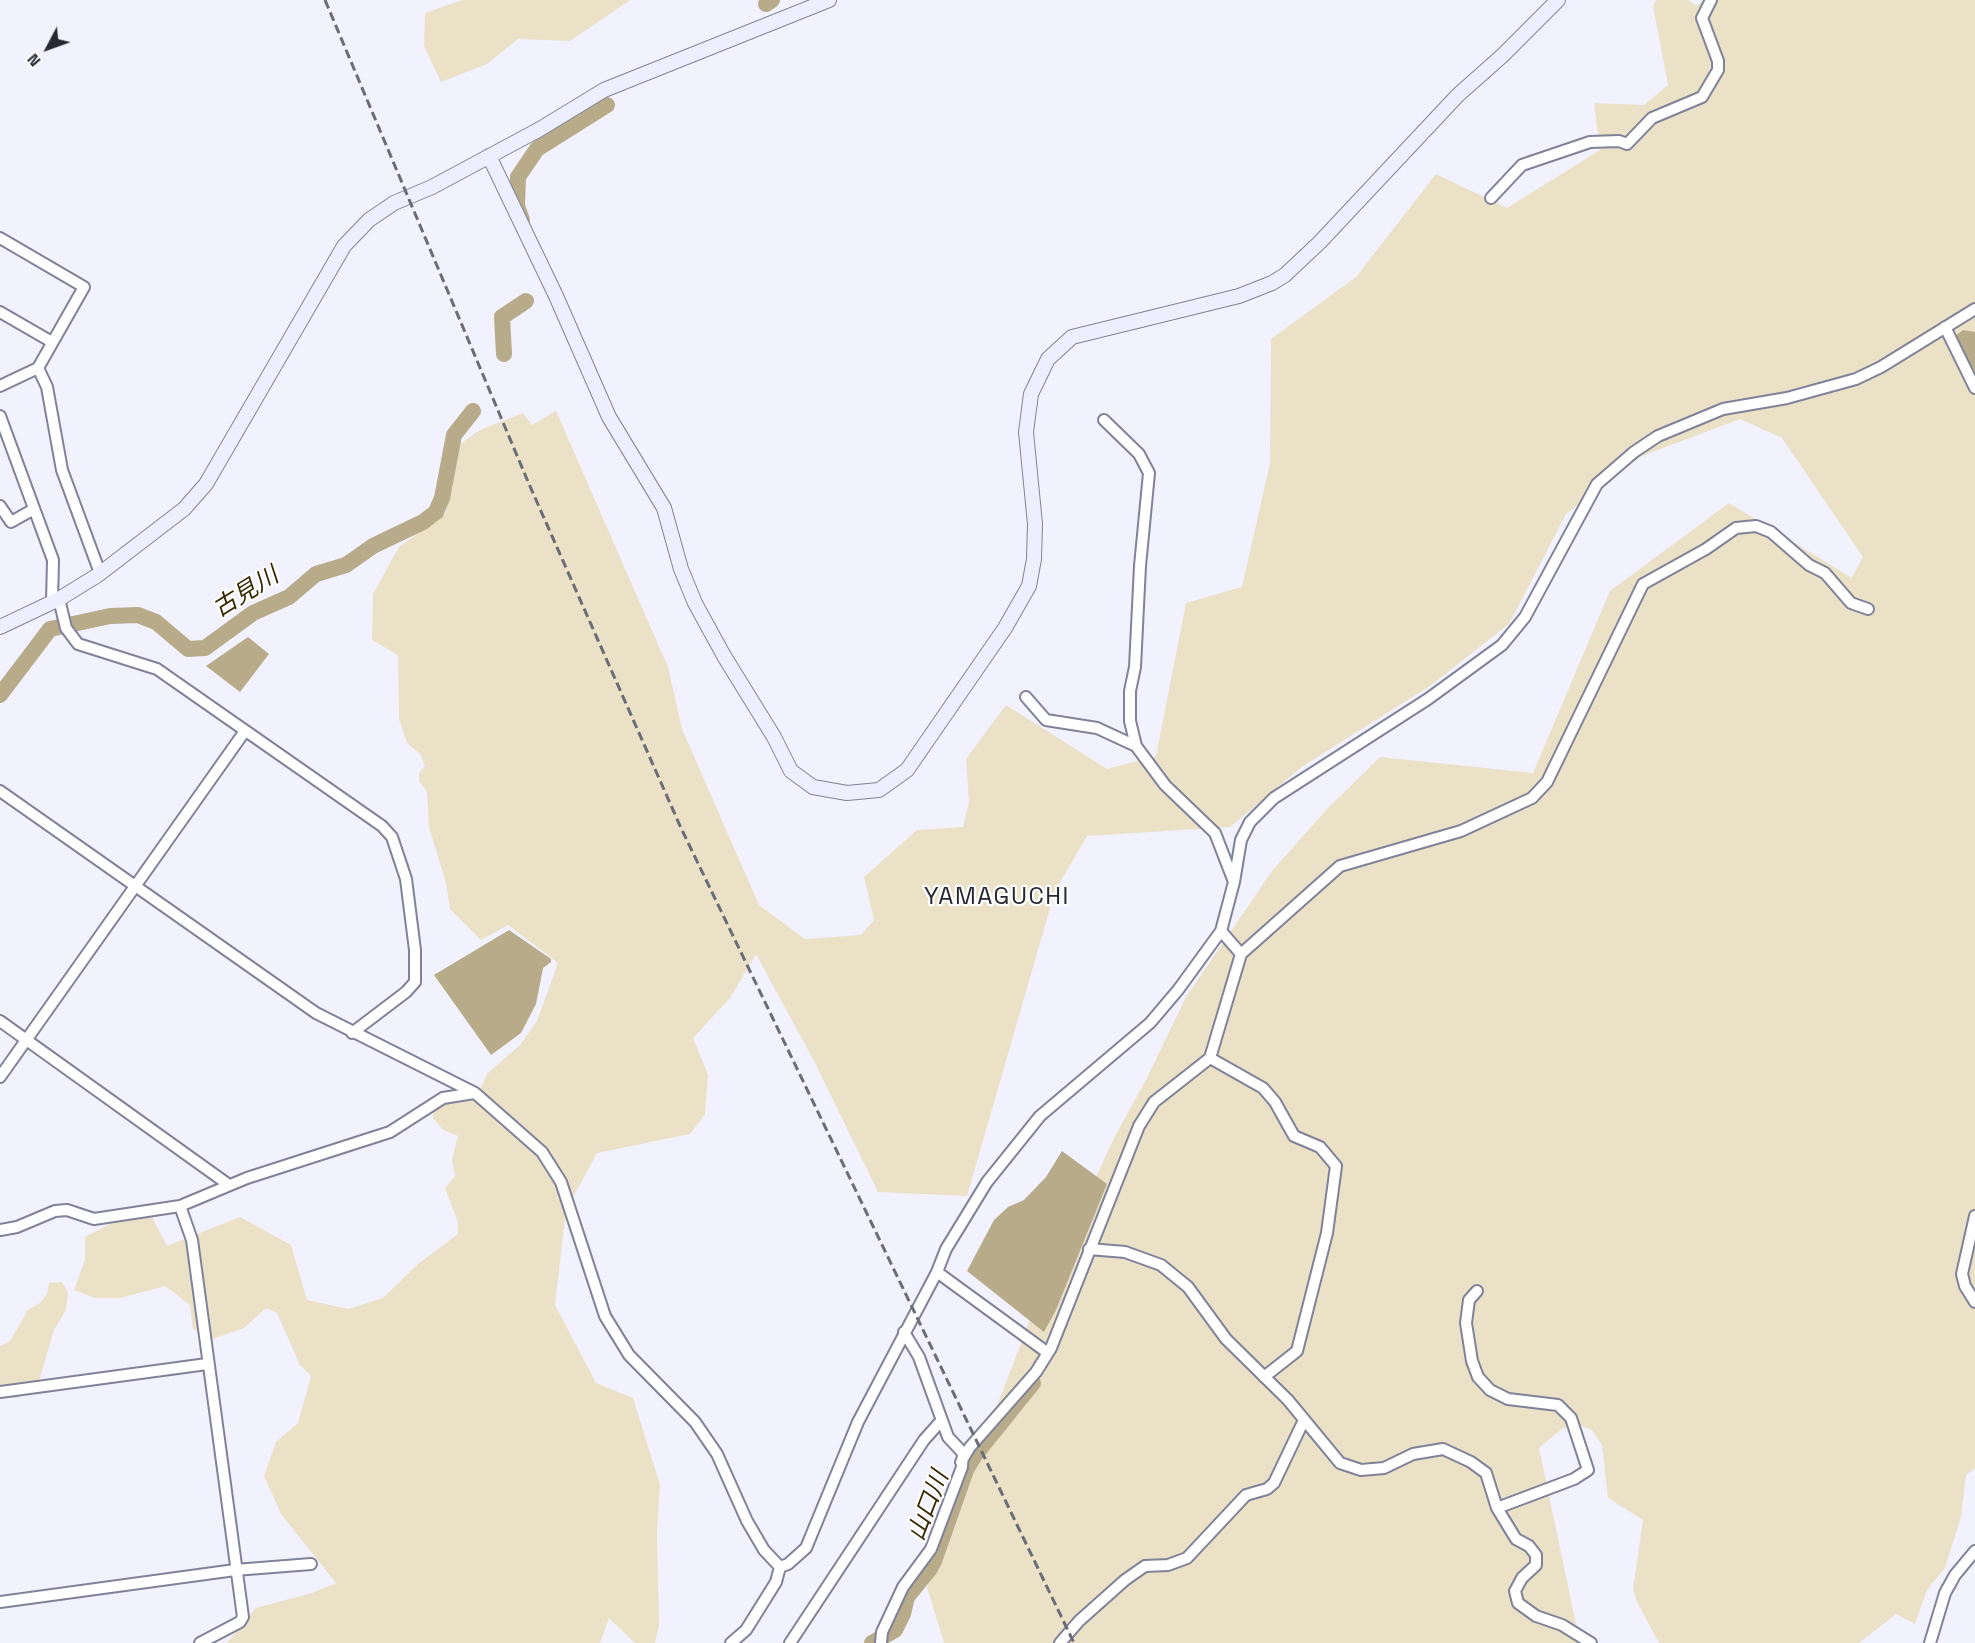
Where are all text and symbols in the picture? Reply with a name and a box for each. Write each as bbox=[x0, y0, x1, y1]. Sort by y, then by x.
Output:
north arrow bbox=[18, 18, 78, 78]
text: N bbox=[23, 49, 45, 71]
water label: 古見川 bbox=[208, 562, 284, 624]
district label: YAMAGUCHI bbox=[924, 883, 1070, 911]
water label: 山口川 bbox=[903, 1467, 955, 1545]

